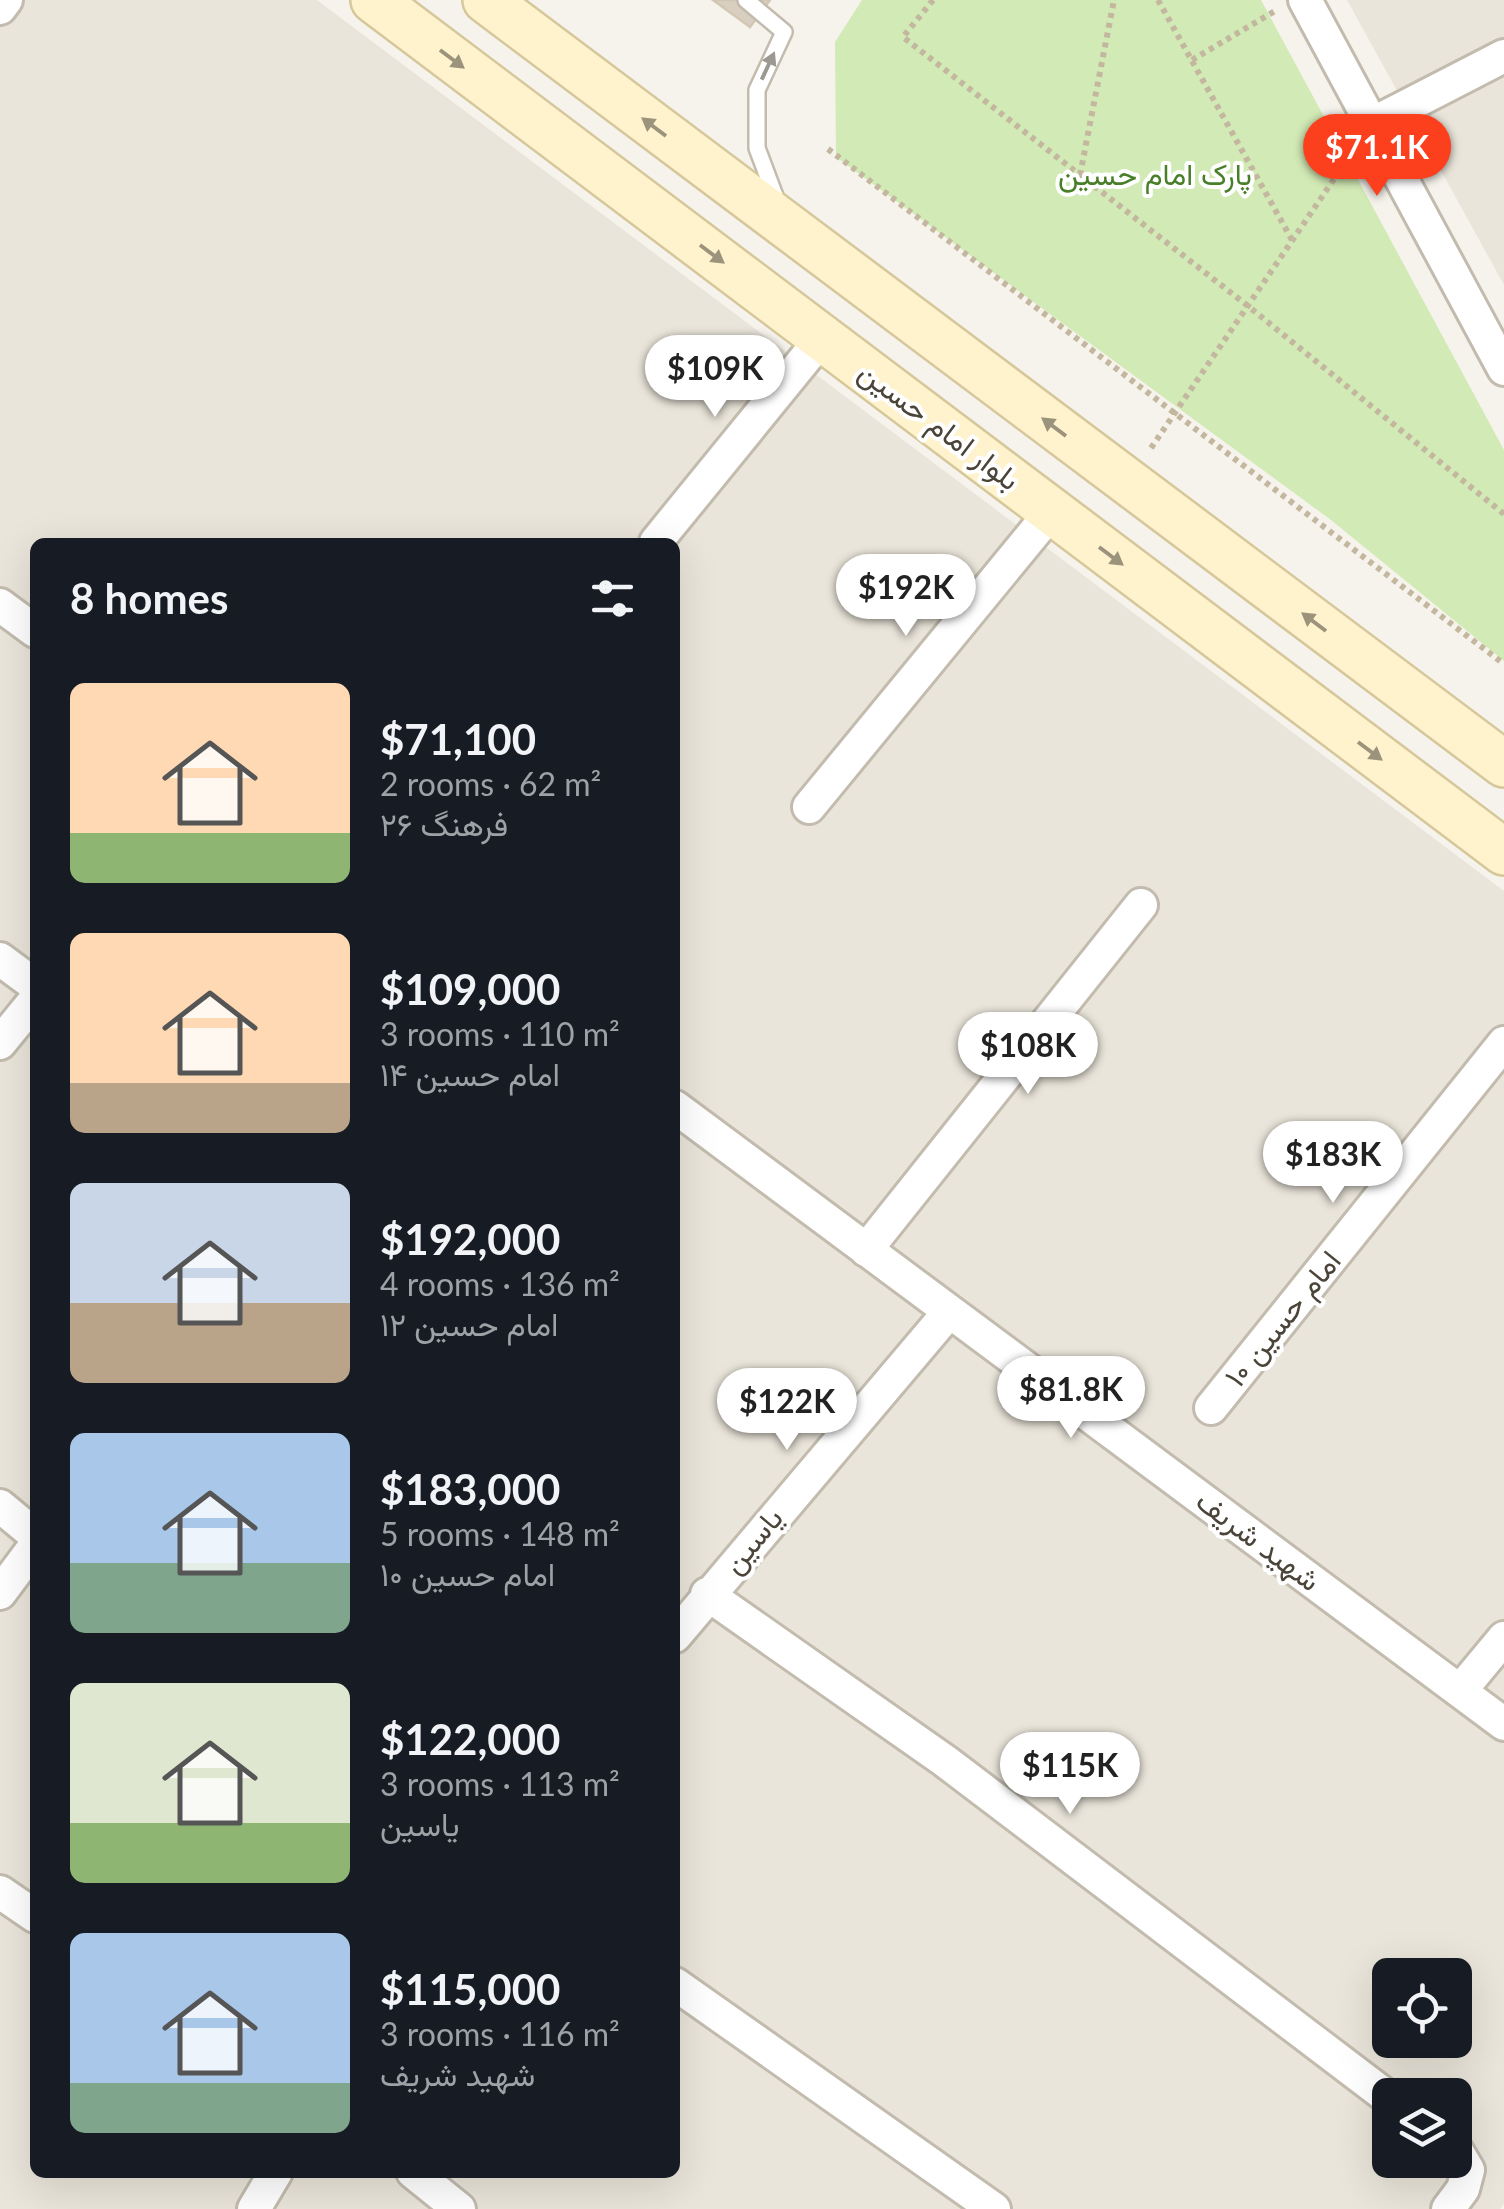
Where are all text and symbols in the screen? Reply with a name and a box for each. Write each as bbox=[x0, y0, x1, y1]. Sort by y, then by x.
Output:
one-way arrow bbox=[439, 48, 465, 68]
one-way arrow bbox=[760, 52, 777, 81]
pin: $71.1K bbox=[1296, 114, 1458, 199]
one-way arrow bbox=[641, 117, 667, 137]
text: $71.1K bbox=[1325, 127, 1429, 166]
park label: پارک امام حسین bbox=[1058, 155, 1252, 195]
one-way arrow bbox=[699, 244, 725, 264]
pin: $109K bbox=[645, 335, 785, 420]
text: $109K bbox=[667, 348, 763, 387]
street label: بلوار امام حسین bbox=[851, 352, 1028, 499]
one-way arrow bbox=[1041, 417, 1067, 437]
one-way arrow bbox=[1098, 545, 1124, 565]
pin: $192K bbox=[836, 554, 976, 639]
text: $192K bbox=[858, 567, 954, 606]
icon: filters bbox=[585, 571, 640, 626]
text: 8 homes bbox=[70, 573, 228, 623]
one-way arrow bbox=[1301, 612, 1327, 632]
text: $71,100 bbox=[380, 714, 536, 764]
icon: home bbox=[150, 723, 270, 843]
one-way arrow bbox=[1357, 741, 1383, 761]
text: 2 rooms · 62 m² bbox=[380, 764, 601, 803]
text: فرهنگ ۲۶ bbox=[380, 804, 508, 843]
text: $109,000 bbox=[380, 964, 560, 1014]
icon: home bbox=[150, 973, 270, 1093]
pin: $108K bbox=[958, 1012, 1098, 1097]
text: 3 rooms · 110 m² bbox=[380, 1014, 620, 1053]
text: $108K bbox=[980, 1025, 1076, 1064]
text: امام حسین ۱۴ bbox=[380, 1054, 560, 1093]
pin: $183K bbox=[1263, 1121, 1403, 1206]
text: $183K bbox=[1285, 1134, 1381, 1173]
text: $192,000 bbox=[380, 1214, 560, 1264]
icon: home bbox=[150, 1223, 270, 1343]
street label: امام حسین ۱۰ bbox=[1216, 1243, 1349, 1395]
text: 4 rooms · 136 m² bbox=[380, 1264, 620, 1303]
text: امام حسین ۱۲ bbox=[380, 1304, 559, 1343]
pin: $81.8K bbox=[990, 1356, 1152, 1441]
pin: $122K bbox=[717, 1368, 857, 1453]
text: $81.8K bbox=[1019, 1369, 1123, 1408]
text: $122K bbox=[739, 1381, 835, 1420]
text: $183,000 bbox=[380, 1464, 560, 1514]
icon: home bbox=[150, 1473, 270, 1593]
street label: شهید شریف bbox=[1189, 1481, 1328, 1599]
street label: یاسین bbox=[714, 1500, 791, 1581]
text: 5 rooms · 148 m² bbox=[380, 1514, 620, 1553]
text: امام حسین ۱۰ bbox=[380, 1554, 555, 1593]
text: $122,000 bbox=[380, 1714, 560, 1764]
icon: home bbox=[150, 1723, 270, 1843]
pin: $115K bbox=[1000, 1732, 1140, 1817]
text: $115K bbox=[1022, 1745, 1118, 1784]
text: 3 rooms · 113 m² bbox=[380, 1764, 620, 1803]
text: یاسین bbox=[380, 1804, 459, 1843]
map controls bbox=[1372, 1958, 1472, 2178]
button: locate bbox=[1372, 1958, 1472, 2058]
text: $115,000 bbox=[380, 1964, 560, 2014]
icon: home bbox=[150, 1973, 270, 2093]
text: 3 rooms · 116 m² bbox=[380, 2014, 620, 2053]
text: شهید شریف bbox=[380, 2054, 535, 2093]
button: layers bbox=[1372, 2078, 1472, 2178]

